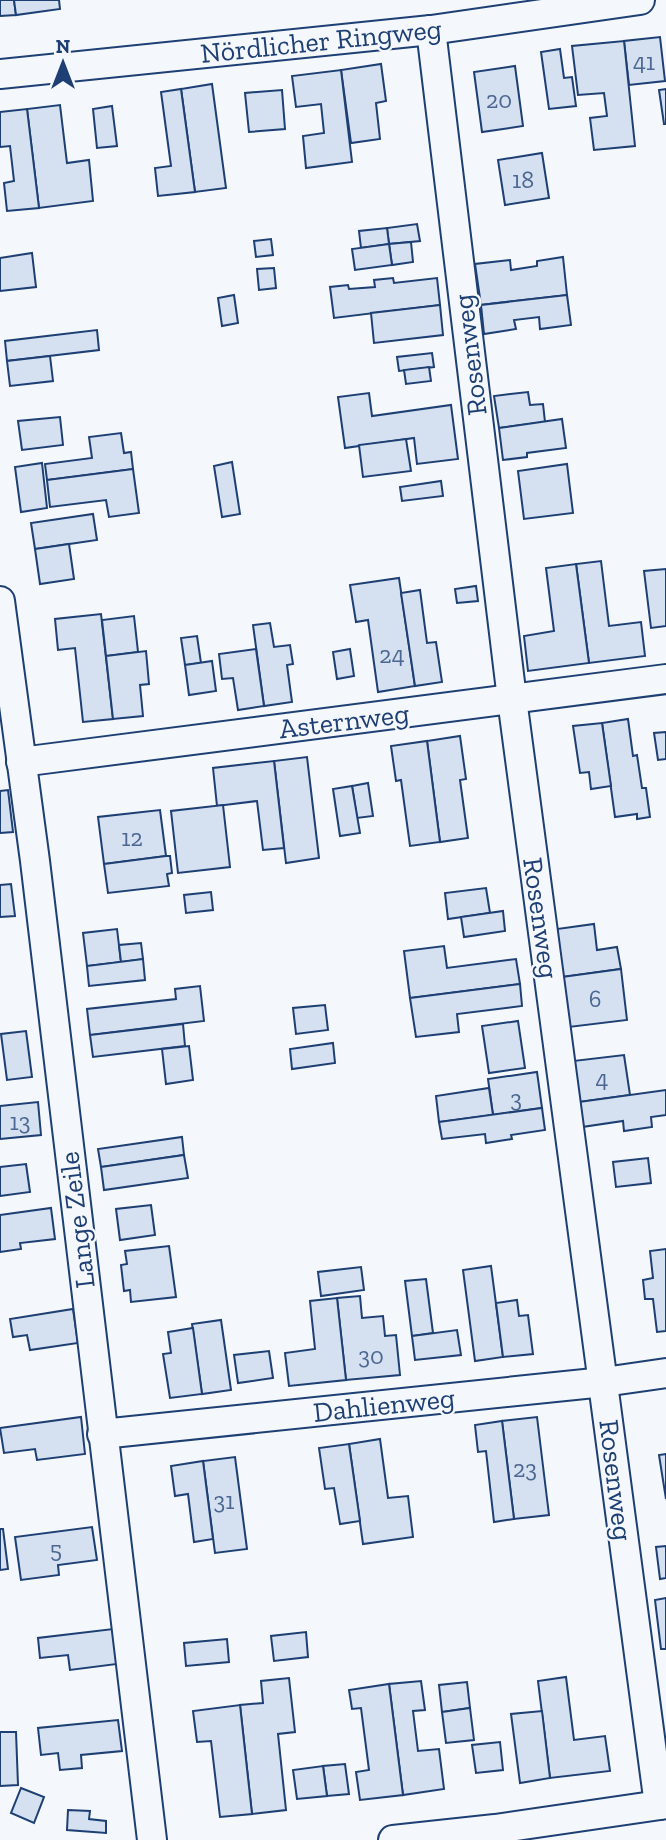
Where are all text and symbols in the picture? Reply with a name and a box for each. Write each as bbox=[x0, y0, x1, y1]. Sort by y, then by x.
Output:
street label: Nördlicher Ringweg bbox=[199, 12, 443, 70]
north arrow bbox=[28, 28, 98, 98]
text: N bbox=[56, 35, 70, 58]
house number: 41 bbox=[633, 47, 655, 76]
house number: 20 bbox=[486, 85, 512, 114]
house number: 18 bbox=[512, 165, 534, 194]
street label: Rosenweg bbox=[446, 292, 494, 418]
house number: 24 bbox=[379, 640, 405, 669]
street label: Asternweg bbox=[277, 697, 411, 745]
house number: 12 bbox=[121, 823, 143, 852]
street label: Rosenweg bbox=[516, 855, 566, 981]
house number: 6 bbox=[589, 984, 601, 1013]
house number: 4 bbox=[596, 1064, 609, 1093]
house number: 3 bbox=[510, 1084, 522, 1113]
house number: 13 bbox=[10, 1107, 30, 1136]
street label: Lange Zeile bbox=[52, 1150, 102, 1290]
house number: 30 bbox=[358, 1341, 384, 1370]
street label: Dahlienweg bbox=[311, 1381, 457, 1429]
street label: Rosenweg bbox=[592, 1417, 640, 1543]
house number: 23 bbox=[513, 1454, 537, 1483]
house number: 31 bbox=[214, 1486, 234, 1515]
house number: 5 bbox=[50, 1535, 62, 1564]

